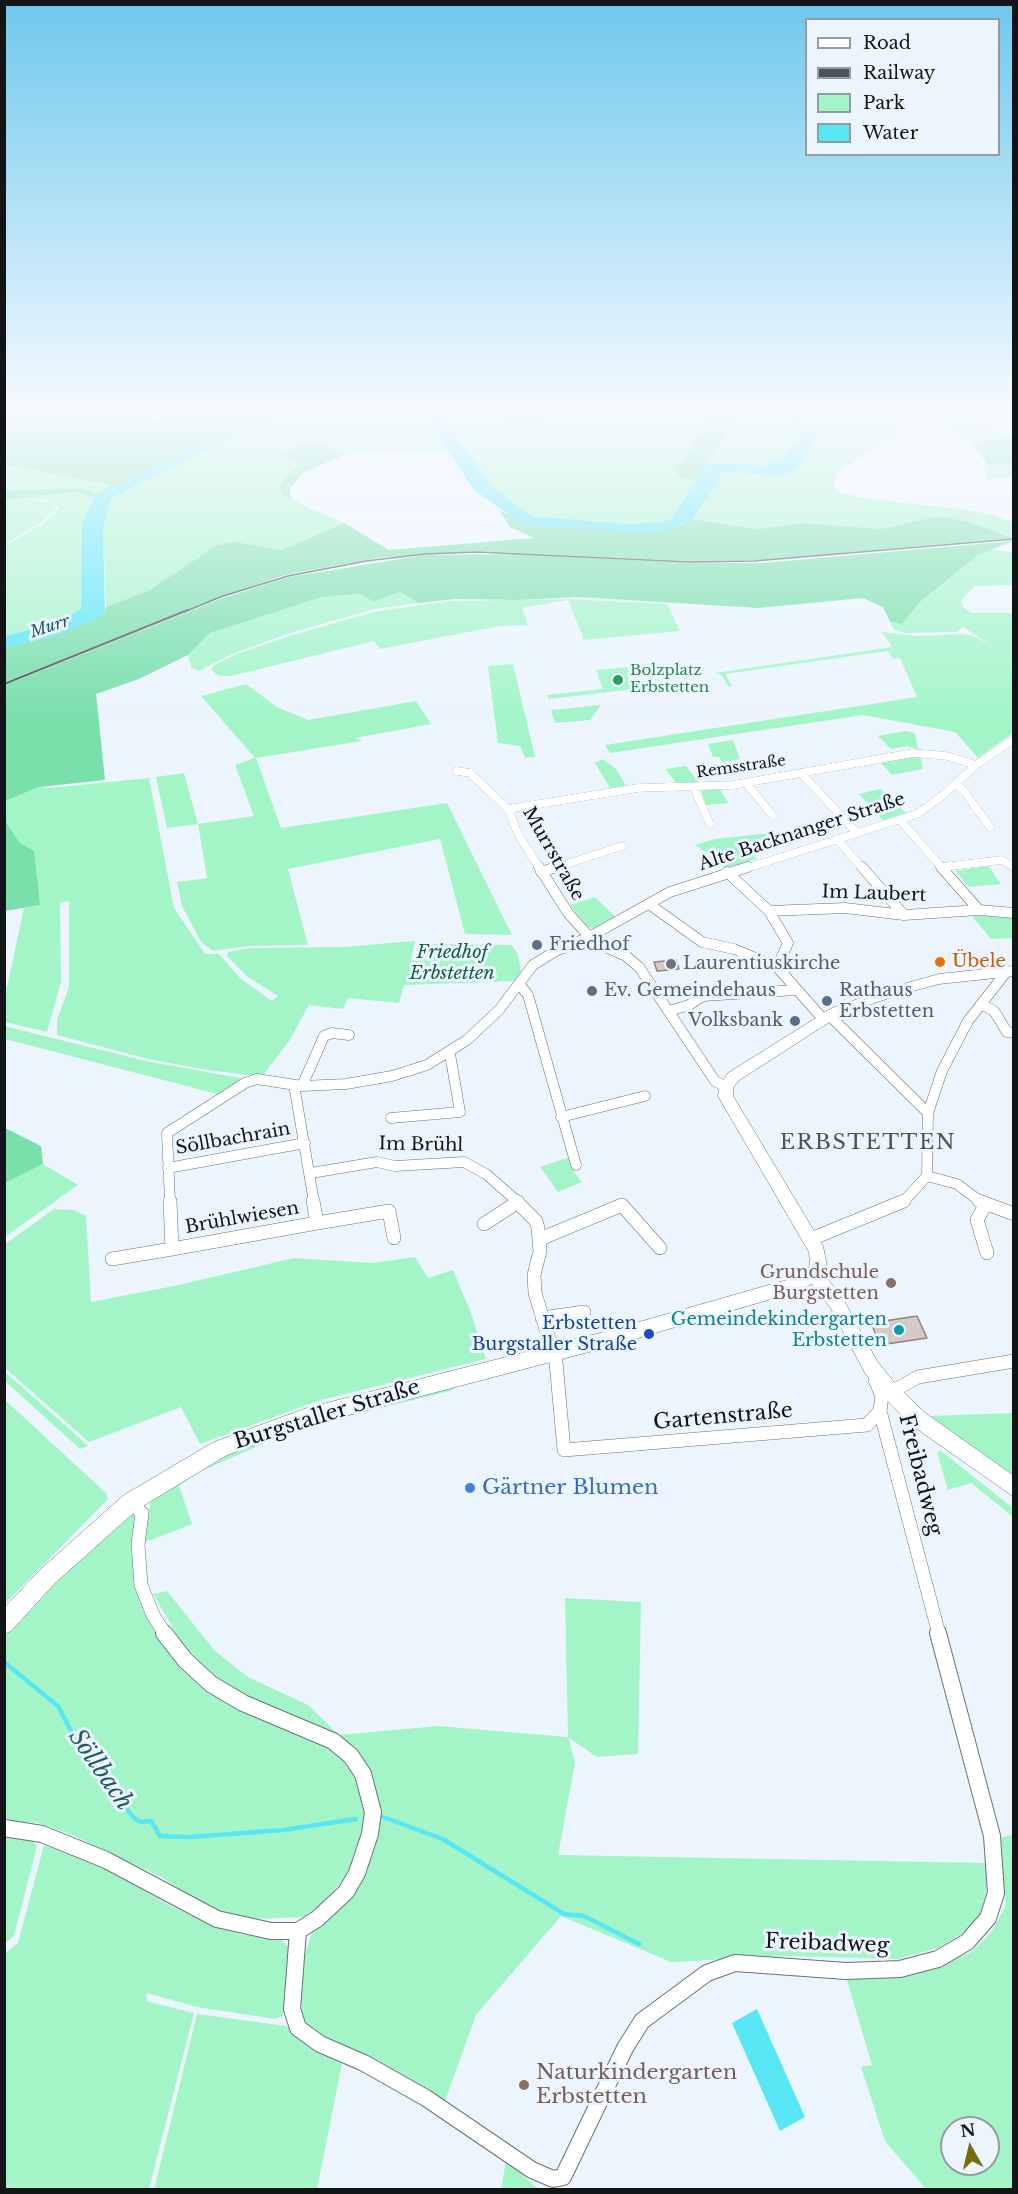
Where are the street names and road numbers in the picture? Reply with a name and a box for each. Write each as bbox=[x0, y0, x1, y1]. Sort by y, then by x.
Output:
street label: Remsstraße bbox=[695, 752, 787, 782]
street label: Alte Backnanger Straße bbox=[696, 788, 908, 876]
street label: Murrstraße bbox=[517, 803, 589, 905]
street label: Im Laubert bbox=[821, 881, 927, 907]
street label: Söllbachrain bbox=[174, 1118, 292, 1160]
street label: Im Brühl bbox=[379, 1133, 463, 1157]
street label: Brühlwiesen bbox=[183, 1197, 301, 1239]
street label: Burgstaller Straße bbox=[231, 1375, 423, 1455]
street label: Gartenstraße bbox=[652, 1398, 794, 1436]
street label: Freibadweg bbox=[893, 1412, 947, 1538]
street label: Freibadweg bbox=[764, 1929, 890, 1959]

